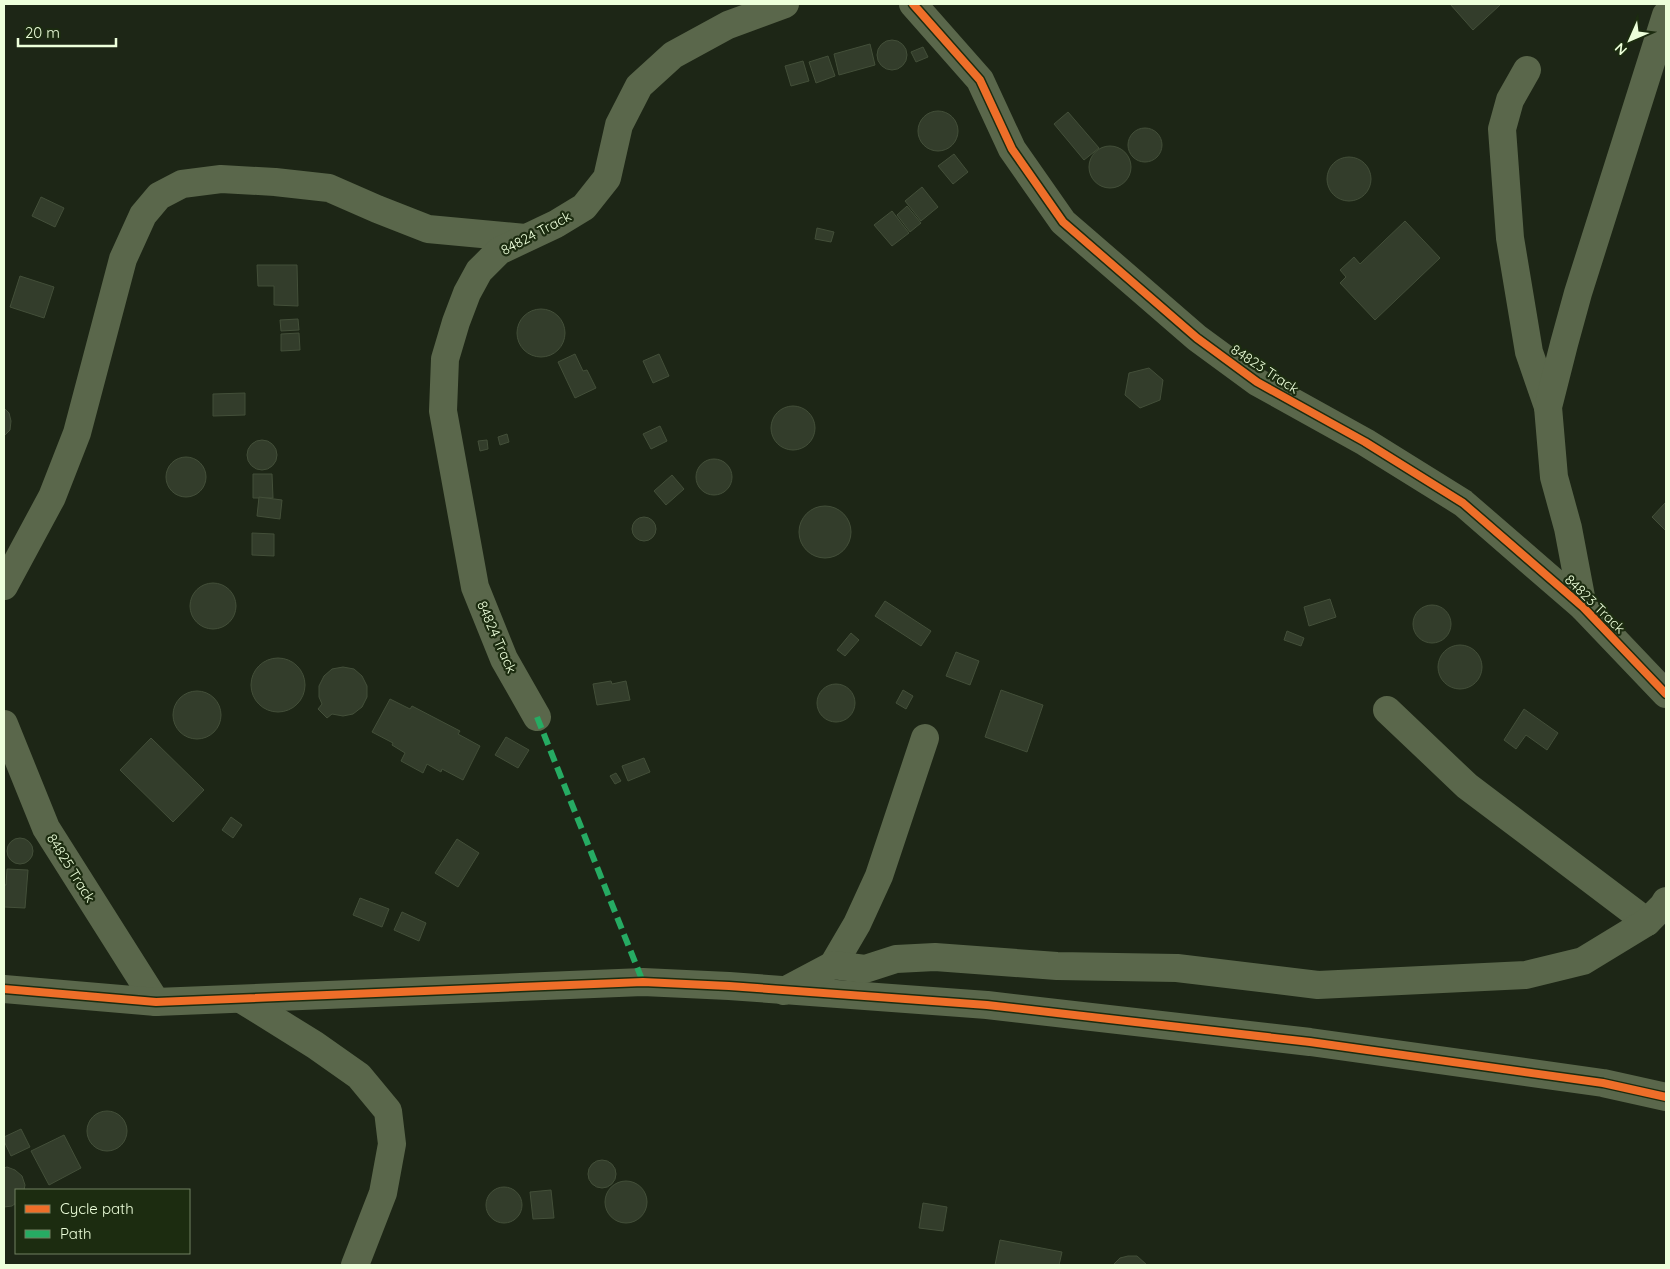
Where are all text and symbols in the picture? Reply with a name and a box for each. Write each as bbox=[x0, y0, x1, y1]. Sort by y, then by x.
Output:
scale bar bbox=[18, 15, 115, 47]
north arrow bbox=[1605, 15, 1655, 65]
text: 20 m bbox=[25, 23, 60, 42]
text: N bbox=[1611, 39, 1631, 59]
street label: 84824 Track bbox=[498, 207, 574, 259]
street label: 84823 Track bbox=[1228, 340, 1302, 398]
street label: 84823 Track bbox=[1561, 571, 1629, 637]
street label: 84824 Track bbox=[473, 598, 521, 676]
street label: 84825 Track bbox=[43, 830, 99, 906]
legend bbox=[15, 1189, 190, 1254]
text: Cycle path bbox=[60, 1199, 134, 1218]
text: Path bbox=[60, 1224, 92, 1243]

